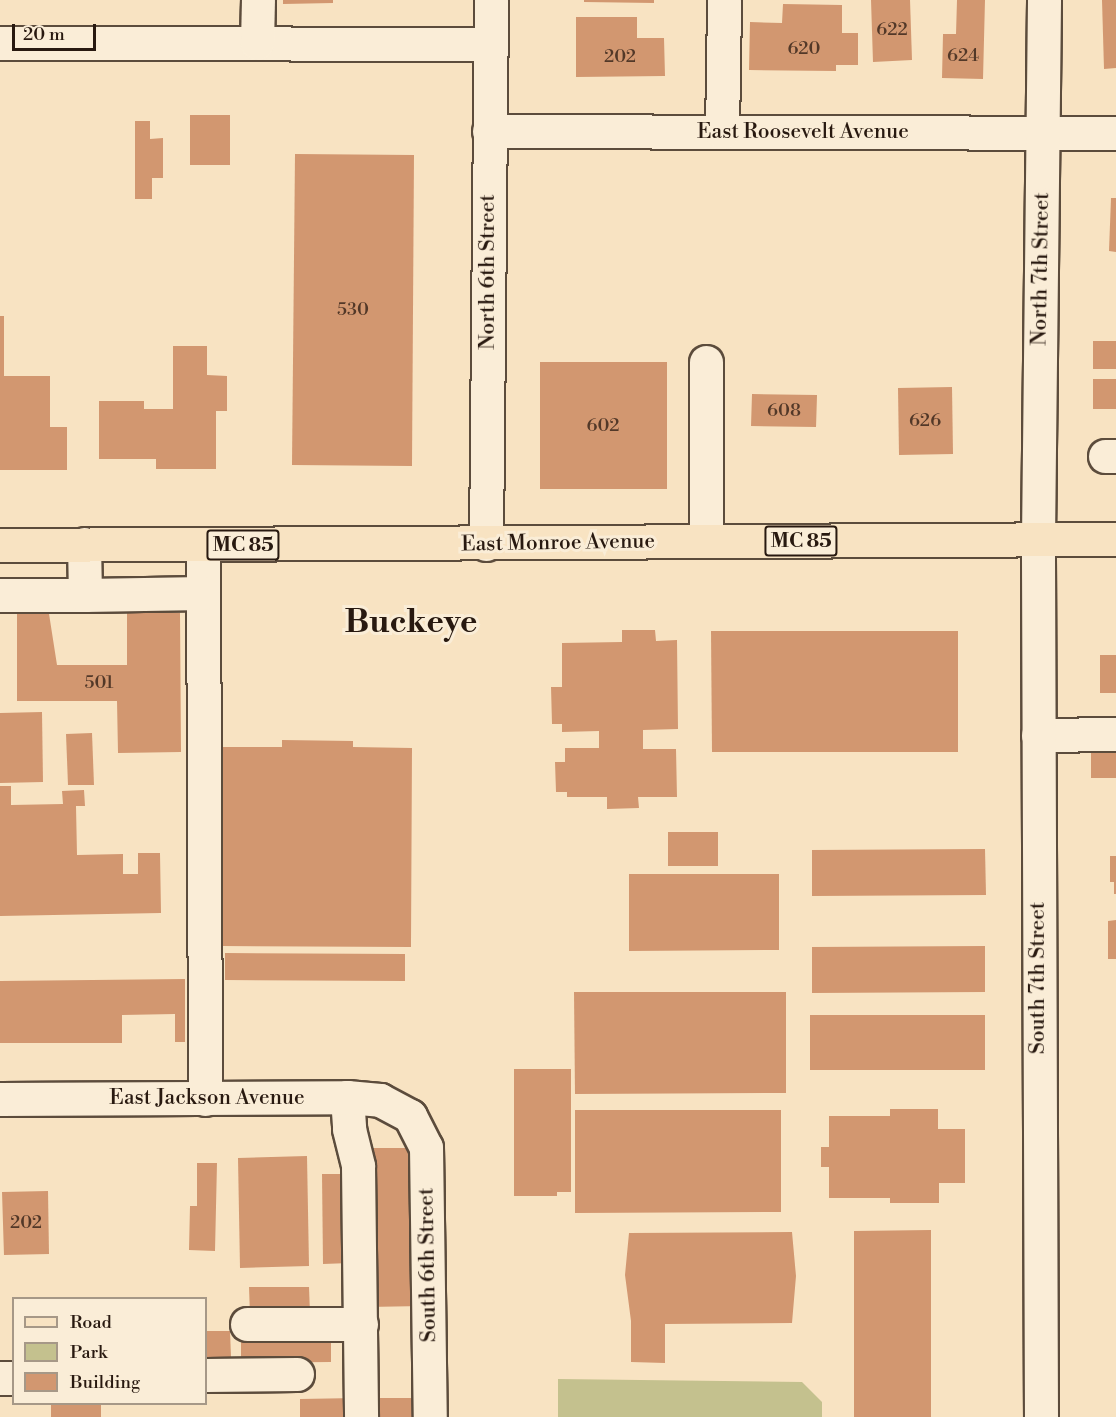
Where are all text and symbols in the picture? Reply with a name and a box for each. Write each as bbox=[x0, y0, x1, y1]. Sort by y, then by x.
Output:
scale bar bbox=[15, 12, 99, 50]
house number: 622 bbox=[876, 19, 908, 41]
text: 20 m bbox=[23, 23, 65, 46]
house number: 620 bbox=[787, 38, 821, 60]
house number: 624 bbox=[947, 45, 979, 67]
house number: 202 bbox=[604, 46, 636, 68]
street label: East Roosevelt Avenue bbox=[697, 119, 909, 145]
street label: North 7th Street bbox=[1027, 192, 1055, 346]
street label: North 6th Street bbox=[475, 194, 501, 350]
house number: 530 bbox=[337, 299, 369, 321]
house number: 608 bbox=[767, 400, 801, 422]
house number: 626 bbox=[909, 410, 941, 432]
house number: 602 bbox=[587, 415, 619, 437]
road number: MC 85 bbox=[764, 524, 838, 558]
road number: MC 85 bbox=[206, 528, 280, 562]
street label: East Monroe Avenue bbox=[461, 529, 655, 557]
district label: Buckeye bbox=[344, 603, 478, 643]
house number: 501 bbox=[84, 672, 114, 694]
street label: South 7th Street bbox=[1025, 902, 1051, 1054]
street label: East Jackson Avenue bbox=[109, 1085, 305, 1111]
street label: South 6th Street bbox=[414, 1187, 442, 1343]
house number: 202 bbox=[10, 1212, 42, 1234]
legend bbox=[12, 1297, 207, 1405]
text: Road bbox=[70, 1311, 112, 1334]
text: Park bbox=[70, 1341, 107, 1364]
text: Building bbox=[70, 1371, 140, 1394]

